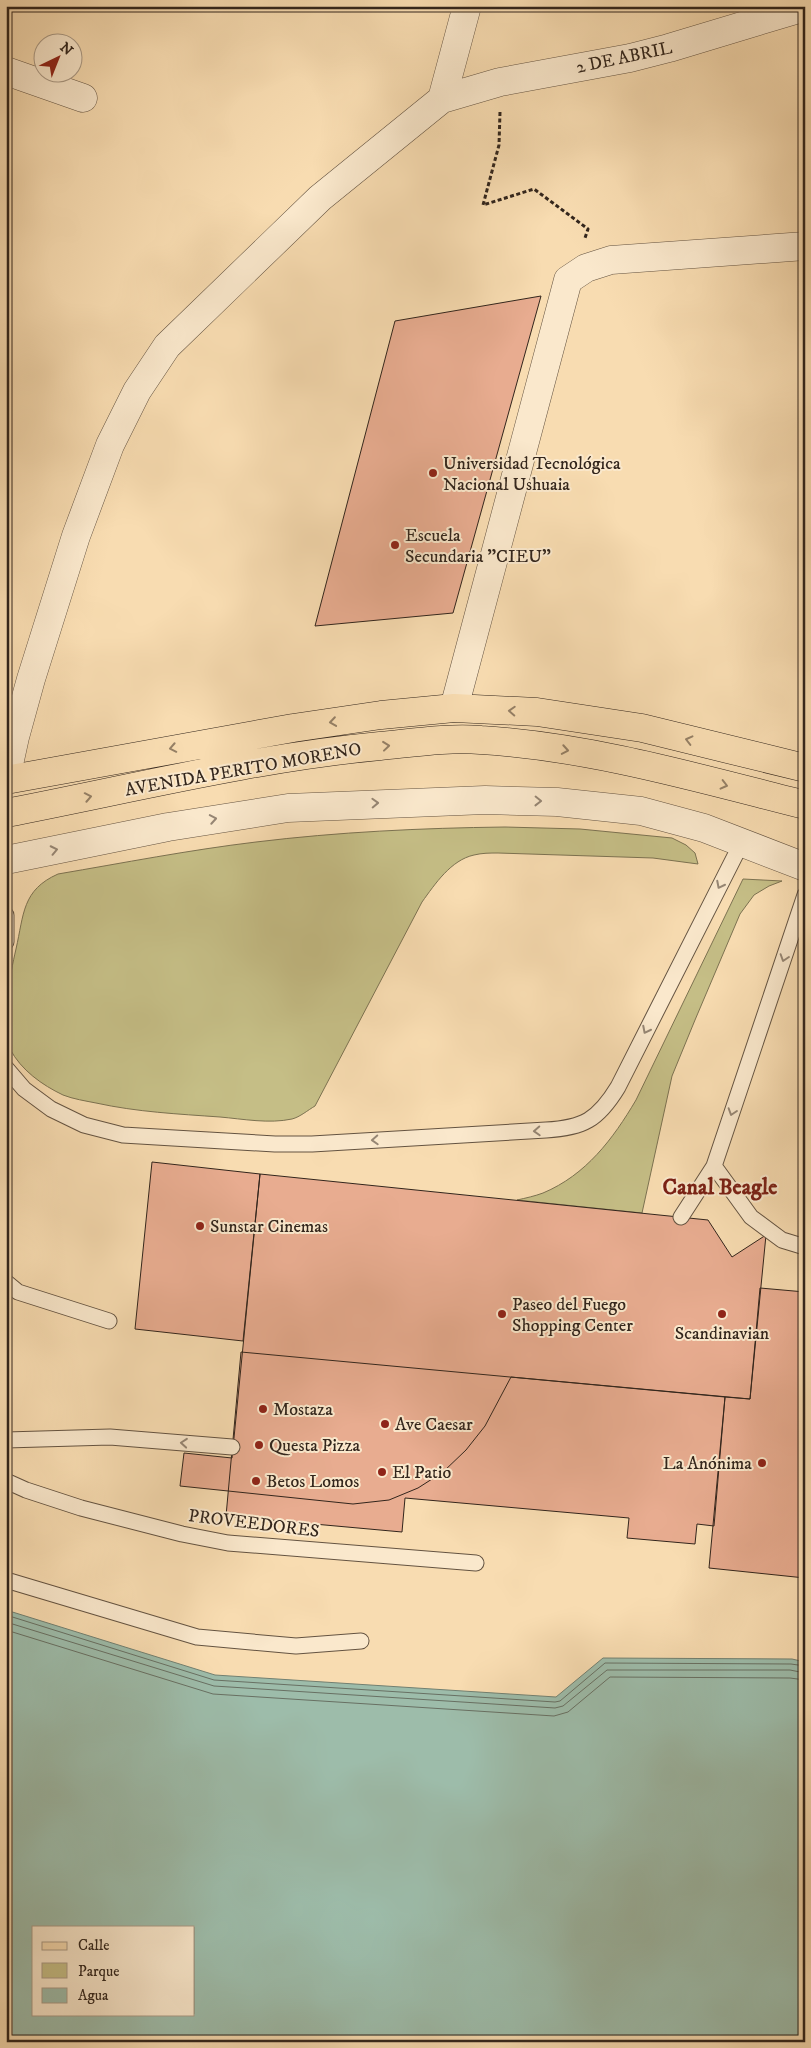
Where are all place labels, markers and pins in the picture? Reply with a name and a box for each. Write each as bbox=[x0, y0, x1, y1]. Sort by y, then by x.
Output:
place label: Universidad Tecnológica Nacional Ushuaia bbox=[443, 453, 621, 496]
marker: Universidad Tecnológica Nacional Ushuaia bbox=[427, 467, 439, 479]
place label: Escuela Secundaria "CIEU" bbox=[405, 525, 551, 568]
marker: Escuela Secundaria "CIEU" bbox=[389, 539, 401, 551]
place label: Sunstar Cinemas bbox=[210, 1216, 328, 1238]
marker: Sunstar Cinemas bbox=[194, 1220, 206, 1232]
place label: Paseo del Fuego Shopping Center bbox=[512, 1294, 633, 1337]
marker: Paseo del Fuego Shopping Center bbox=[496, 1308, 508, 1320]
marker: Scandinavian bbox=[716, 1308, 728, 1320]
place label: Scandinavian bbox=[675, 1323, 770, 1345]
place label: Mostaza bbox=[273, 1399, 333, 1421]
marker: Mostaza bbox=[257, 1403, 269, 1415]
place label: Ave Caesar bbox=[395, 1414, 473, 1436]
marker: Ave Caesar bbox=[379, 1418, 391, 1430]
place label: Questa Pizza bbox=[269, 1435, 360, 1457]
marker: Questa Pizza bbox=[253, 1439, 265, 1451]
place label: La Anónima bbox=[663, 1453, 752, 1475]
marker: La Anónima bbox=[756, 1457, 768, 1469]
place label: El Patio bbox=[392, 1462, 452, 1484]
marker: El Patio bbox=[376, 1466, 388, 1478]
place label: Betos Lomos bbox=[266, 1471, 359, 1493]
marker: Betos Lomos bbox=[250, 1475, 262, 1487]

